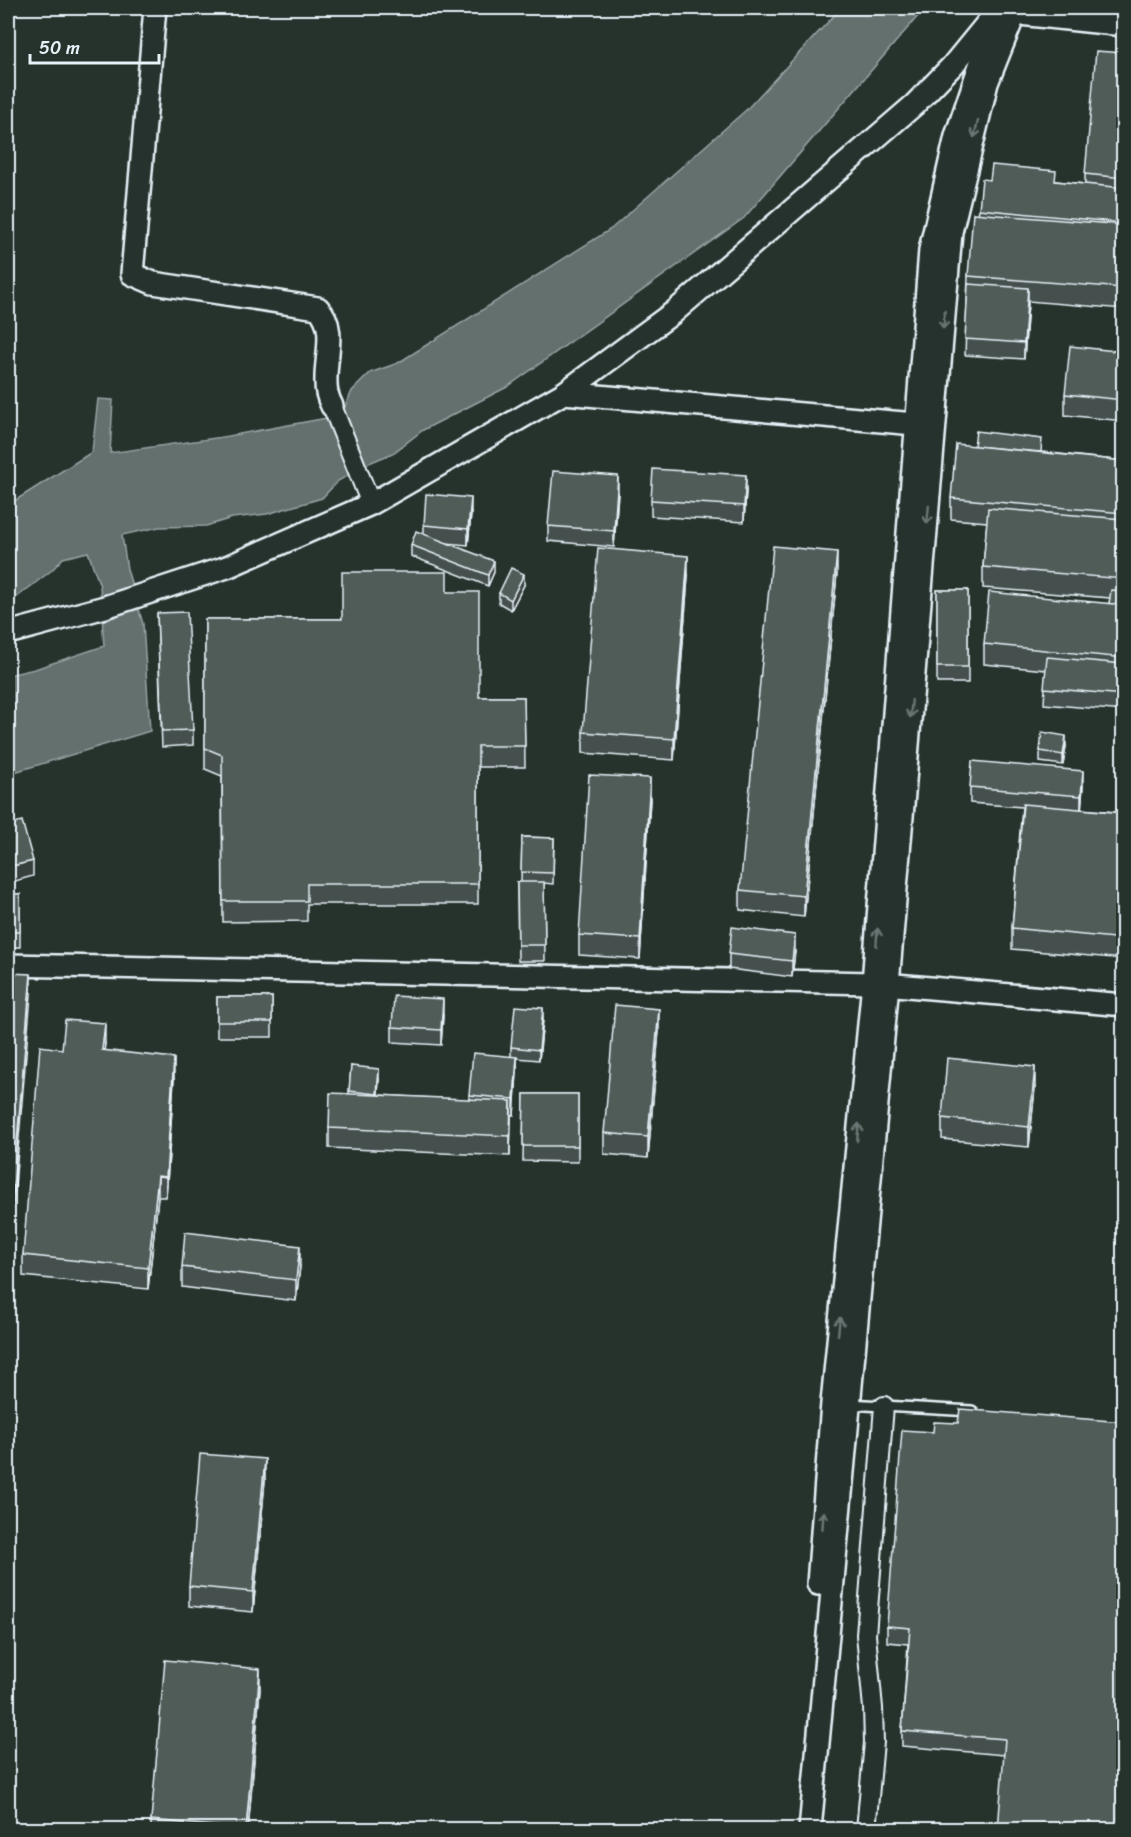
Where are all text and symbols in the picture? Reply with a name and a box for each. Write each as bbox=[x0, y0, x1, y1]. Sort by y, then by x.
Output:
scale bar bbox=[30, 27, 159, 65]
text: 50 m bbox=[39, 32, 80, 64]
one-way arrow bbox=[970, 119, 982, 138]
one-way arrow bbox=[938, 310, 949, 330]
one-way arrow bbox=[922, 504, 933, 524]
one-way arrow bbox=[906, 698, 917, 718]
one-way arrow bbox=[871, 928, 882, 948]
one-way arrow bbox=[853, 1122, 864, 1142]
one-way arrow bbox=[834, 1316, 845, 1336]
one-way arrow bbox=[817, 1510, 828, 1530]

